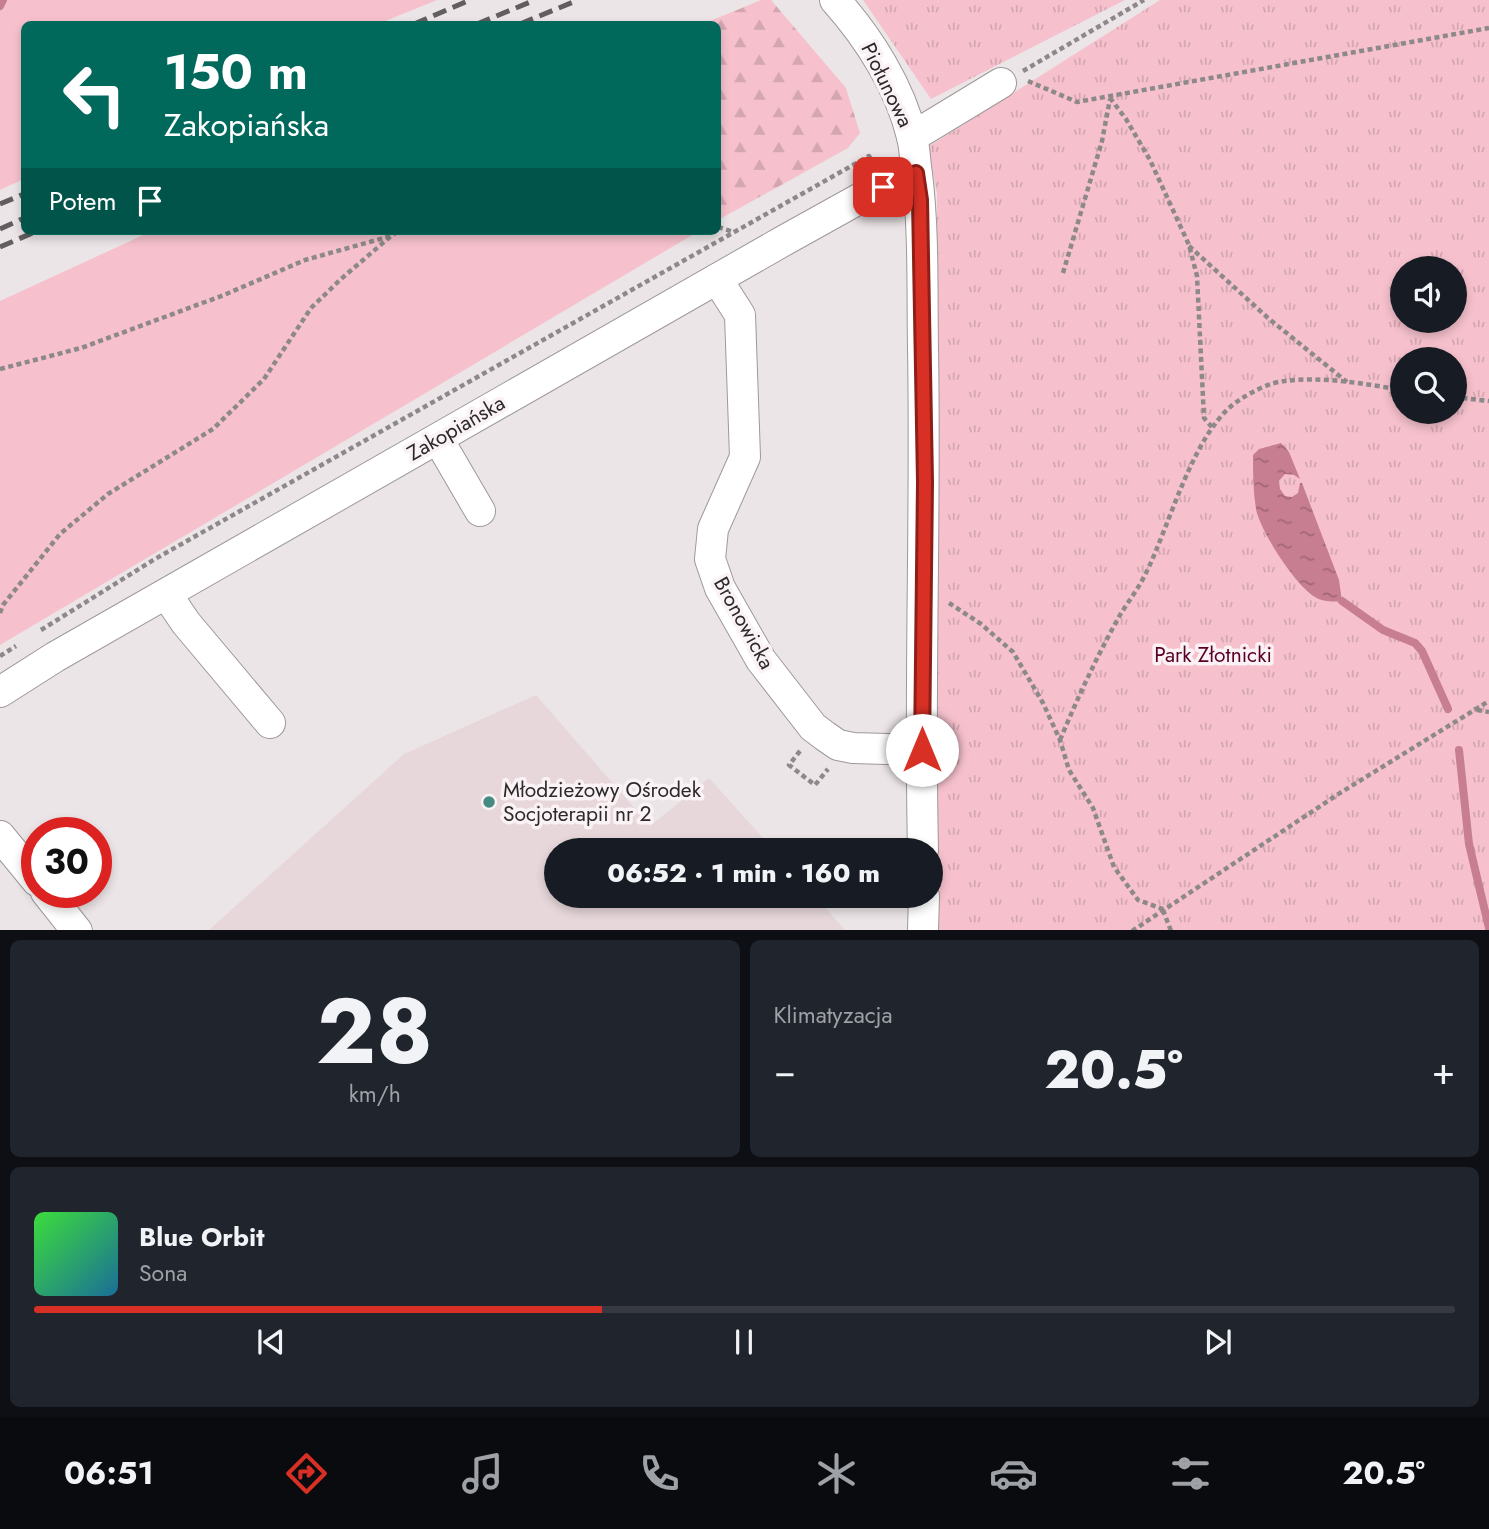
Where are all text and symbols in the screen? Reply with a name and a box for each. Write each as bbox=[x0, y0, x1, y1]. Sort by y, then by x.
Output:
text: 150 m bbox=[164, 37, 308, 107]
street label: Piołunowa bbox=[854, 38, 920, 132]
icon: left bbox=[49, 49, 140, 140]
text: Zakopiańska bbox=[164, 102, 329, 148]
pin bbox=[853, 157, 913, 217]
icon: arrive bbox=[864, 168, 902, 206]
text: Potem bbox=[49, 182, 117, 220]
icon: arrive bbox=[131, 182, 169, 220]
map controls bbox=[1390, 256, 1467, 424]
button: sound bbox=[1390, 256, 1467, 333]
button: search bbox=[1390, 347, 1467, 424]
street label: Zakopiańska bbox=[402, 388, 510, 468]
street label: Bronowicka bbox=[706, 571, 782, 675]
park label: Park Złotnicki bbox=[1154, 640, 1272, 670]
position arrow bbox=[885, 713, 959, 787]
place label: Młodzieżowy Ośrodek Socjoterapii nr 2 bbox=[503, 775, 702, 829]
marker: Młodzieżowy Ośrodek Socjoterapii nr 2 bbox=[481, 794, 497, 810]
speed limit sign: 30 bbox=[21, 817, 112, 908]
text: 06:52 · 1 min · 160 m bbox=[607, 854, 880, 892]
text: 28 bbox=[316, 966, 433, 1097]
text: Klimatyzacja bbox=[774, 998, 893, 1032]
text: 20.5° bbox=[1045, 1032, 1183, 1108]
text: − bbox=[774, 1043, 796, 1098]
text: + bbox=[1432, 1043, 1455, 1098]
text: km/h bbox=[349, 1077, 401, 1111]
text: Blue Orbit bbox=[139, 1218, 264, 1256]
text: Sona bbox=[139, 1256, 187, 1290]
icon: previous bbox=[252, 1323, 290, 1361]
icon: pause bbox=[725, 1323, 763, 1361]
icon: next bbox=[1199, 1323, 1237, 1361]
icon: directions bbox=[282, 1449, 331, 1498]
icon: music bbox=[458, 1449, 507, 1498]
icon: phone bbox=[635, 1449, 684, 1498]
icon: climate bbox=[812, 1449, 861, 1498]
icon: car bbox=[989, 1449, 1038, 1498]
icon: filters bbox=[1166, 1449, 1215, 1498]
text: 06:51 bbox=[64, 1450, 154, 1496]
text: 20.5° bbox=[1342, 1450, 1425, 1496]

